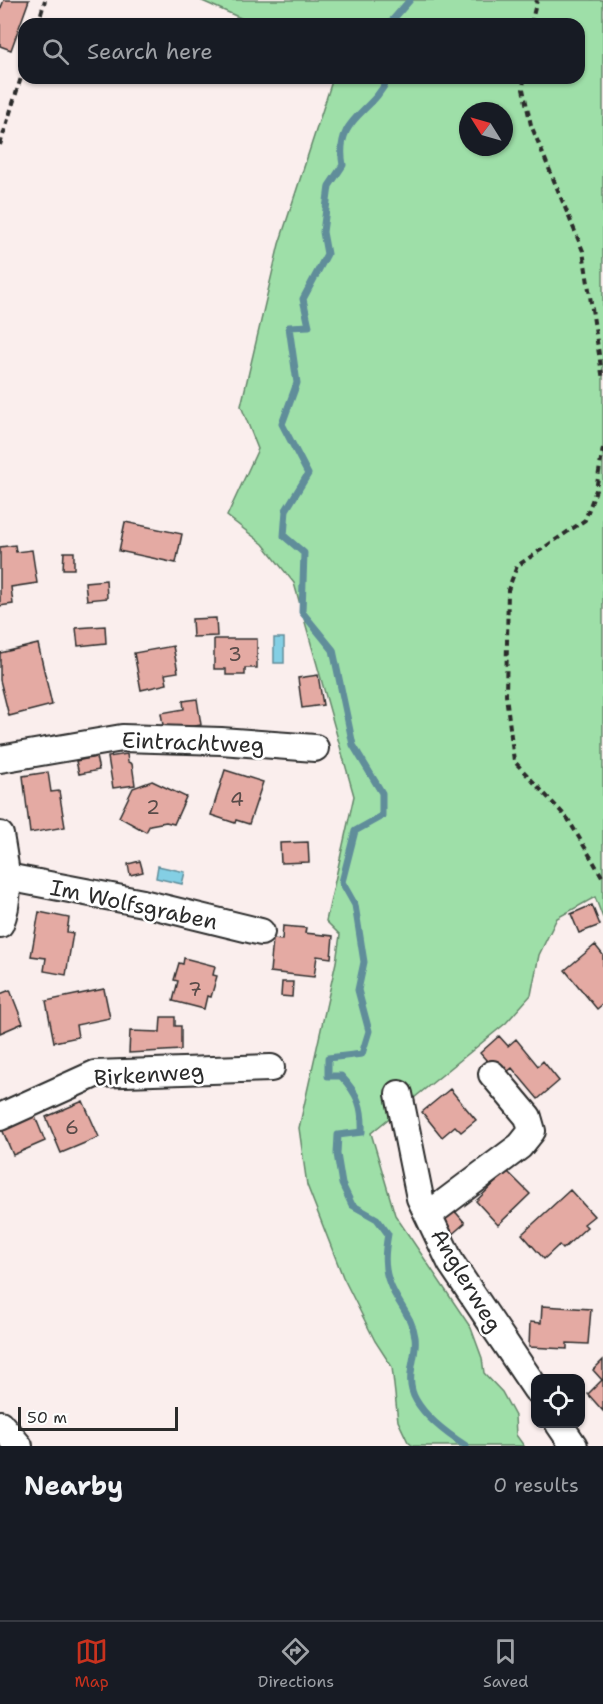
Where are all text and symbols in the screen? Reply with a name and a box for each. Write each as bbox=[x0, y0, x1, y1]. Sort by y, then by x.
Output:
search box bbox=[18, 18, 585, 84]
icon: search bbox=[39, 35, 72, 68]
text: Search here bbox=[87, 37, 213, 66]
north arrow bbox=[459, 102, 513, 156]
house number: 3 bbox=[228, 641, 242, 667]
street label: Eintrachtweg bbox=[121, 726, 265, 759]
house number: 4 bbox=[230, 786, 244, 812]
house number: 2 bbox=[146, 794, 160, 820]
street label: Im Wolfsgraben bbox=[48, 873, 220, 936]
house number: 7 bbox=[188, 976, 202, 1002]
street label: Birkenweg bbox=[93, 1056, 205, 1093]
house number: 6 bbox=[65, 1114, 79, 1140]
street label: Anglerweg bbox=[424, 1223, 509, 1337]
map controls bbox=[531, 1374, 585, 1428]
button: locate bbox=[531, 1374, 585, 1428]
scale bar bbox=[18, 1404, 178, 1432]
text: 50 m bbox=[27, 1407, 67, 1428]
text: Nearby bbox=[24, 1468, 123, 1503]
text: 0 results bbox=[493, 1472, 579, 1498]
tab: Map bbox=[75, 1635, 109, 1692]
tab: Directions bbox=[258, 1635, 334, 1692]
tab: Saved bbox=[483, 1635, 529, 1692]

